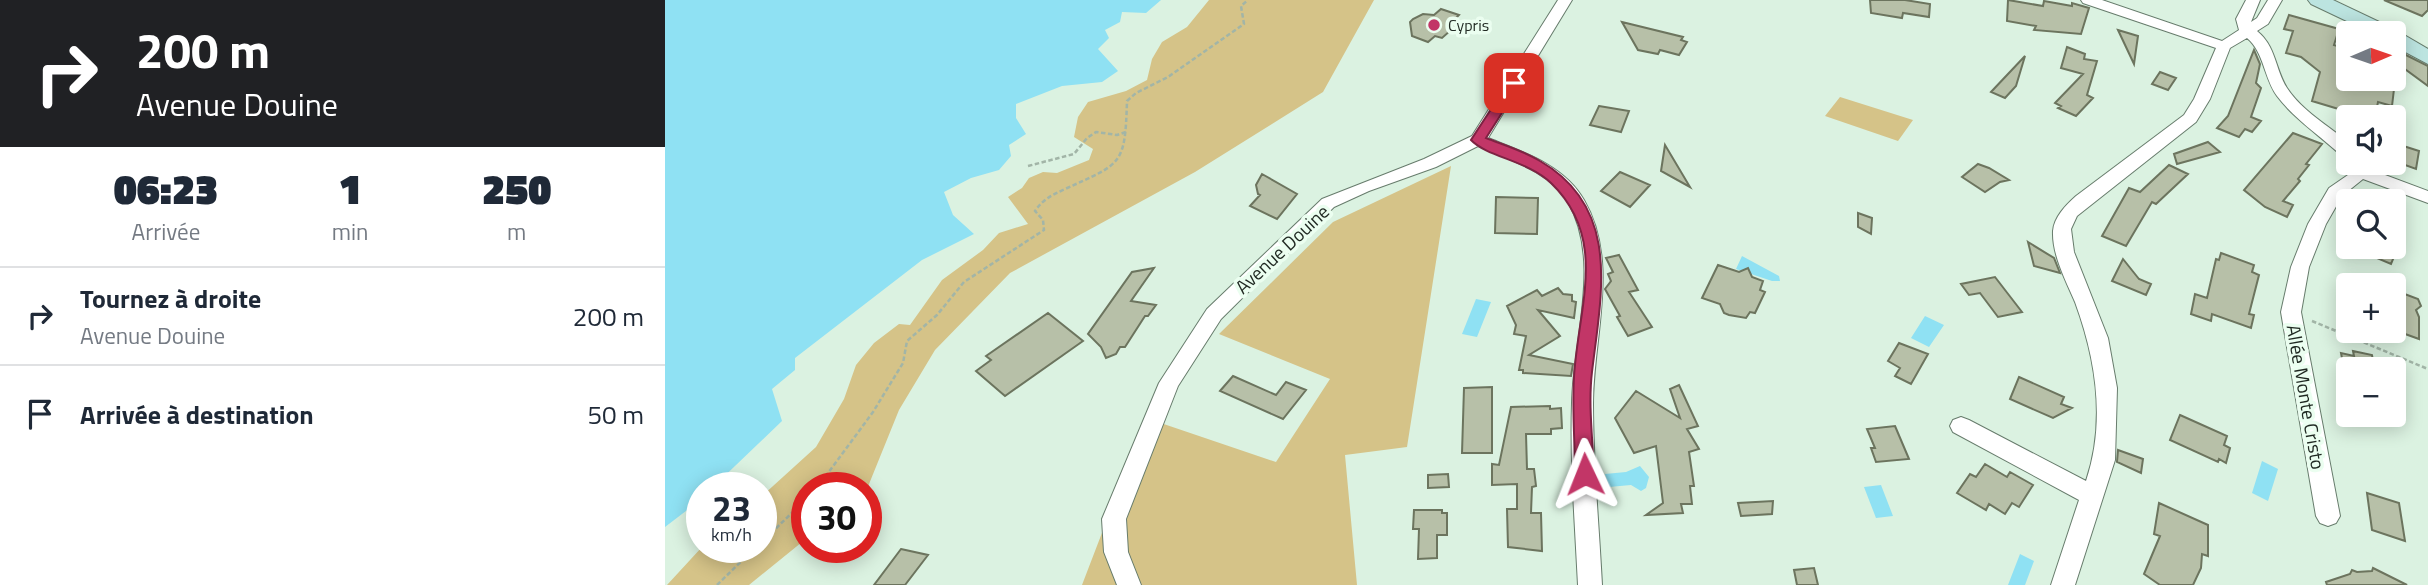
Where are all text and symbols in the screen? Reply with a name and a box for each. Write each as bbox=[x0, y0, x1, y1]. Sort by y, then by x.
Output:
text: 200 m bbox=[136, 12, 270, 87]
place label: Cypris bbox=[1448, 13, 1489, 37]
marker: Cypris bbox=[1426, 17, 1442, 33]
north arrow bbox=[2336, 21, 2406, 91]
map controls bbox=[2336, 21, 2406, 427]
icon: right bbox=[21, 28, 112, 119]
pin bbox=[1484, 53, 1544, 113]
icon: arrive bbox=[1495, 64, 1533, 102]
text: Avenue Douine bbox=[136, 80, 338, 128]
button: sound bbox=[2336, 105, 2406, 175]
text: 06:23 bbox=[114, 156, 218, 220]
text: 1 bbox=[339, 156, 362, 220]
text: 250 bbox=[482, 156, 551, 220]
button: search bbox=[2336, 189, 2406, 259]
street label: Avenue Douine bbox=[1228, 197, 1335, 300]
text: Arrivée bbox=[132, 214, 200, 249]
text: min bbox=[332, 214, 368, 249]
text: m bbox=[507, 214, 526, 249]
button: + bbox=[2336, 273, 2406, 343]
text: Tournez à droite bbox=[80, 279, 261, 318]
icon: right bbox=[21, 297, 59, 335]
text: 200 m bbox=[573, 297, 644, 336]
text: Avenue Douine bbox=[80, 318, 225, 353]
street label: Allée Monte Cristo bbox=[2279, 322, 2333, 472]
button: − bbox=[2336, 357, 2406, 427]
icon: arrive bbox=[21, 395, 59, 433]
text: Arrivée à destination bbox=[80, 395, 314, 434]
text: 50 m bbox=[587, 395, 644, 434]
position arrow bbox=[1548, 437, 1622, 511]
speed limit sign: 30 bbox=[791, 472, 882, 563]
text: 23 bbox=[712, 481, 751, 535]
text: km/h bbox=[711, 521, 752, 548]

